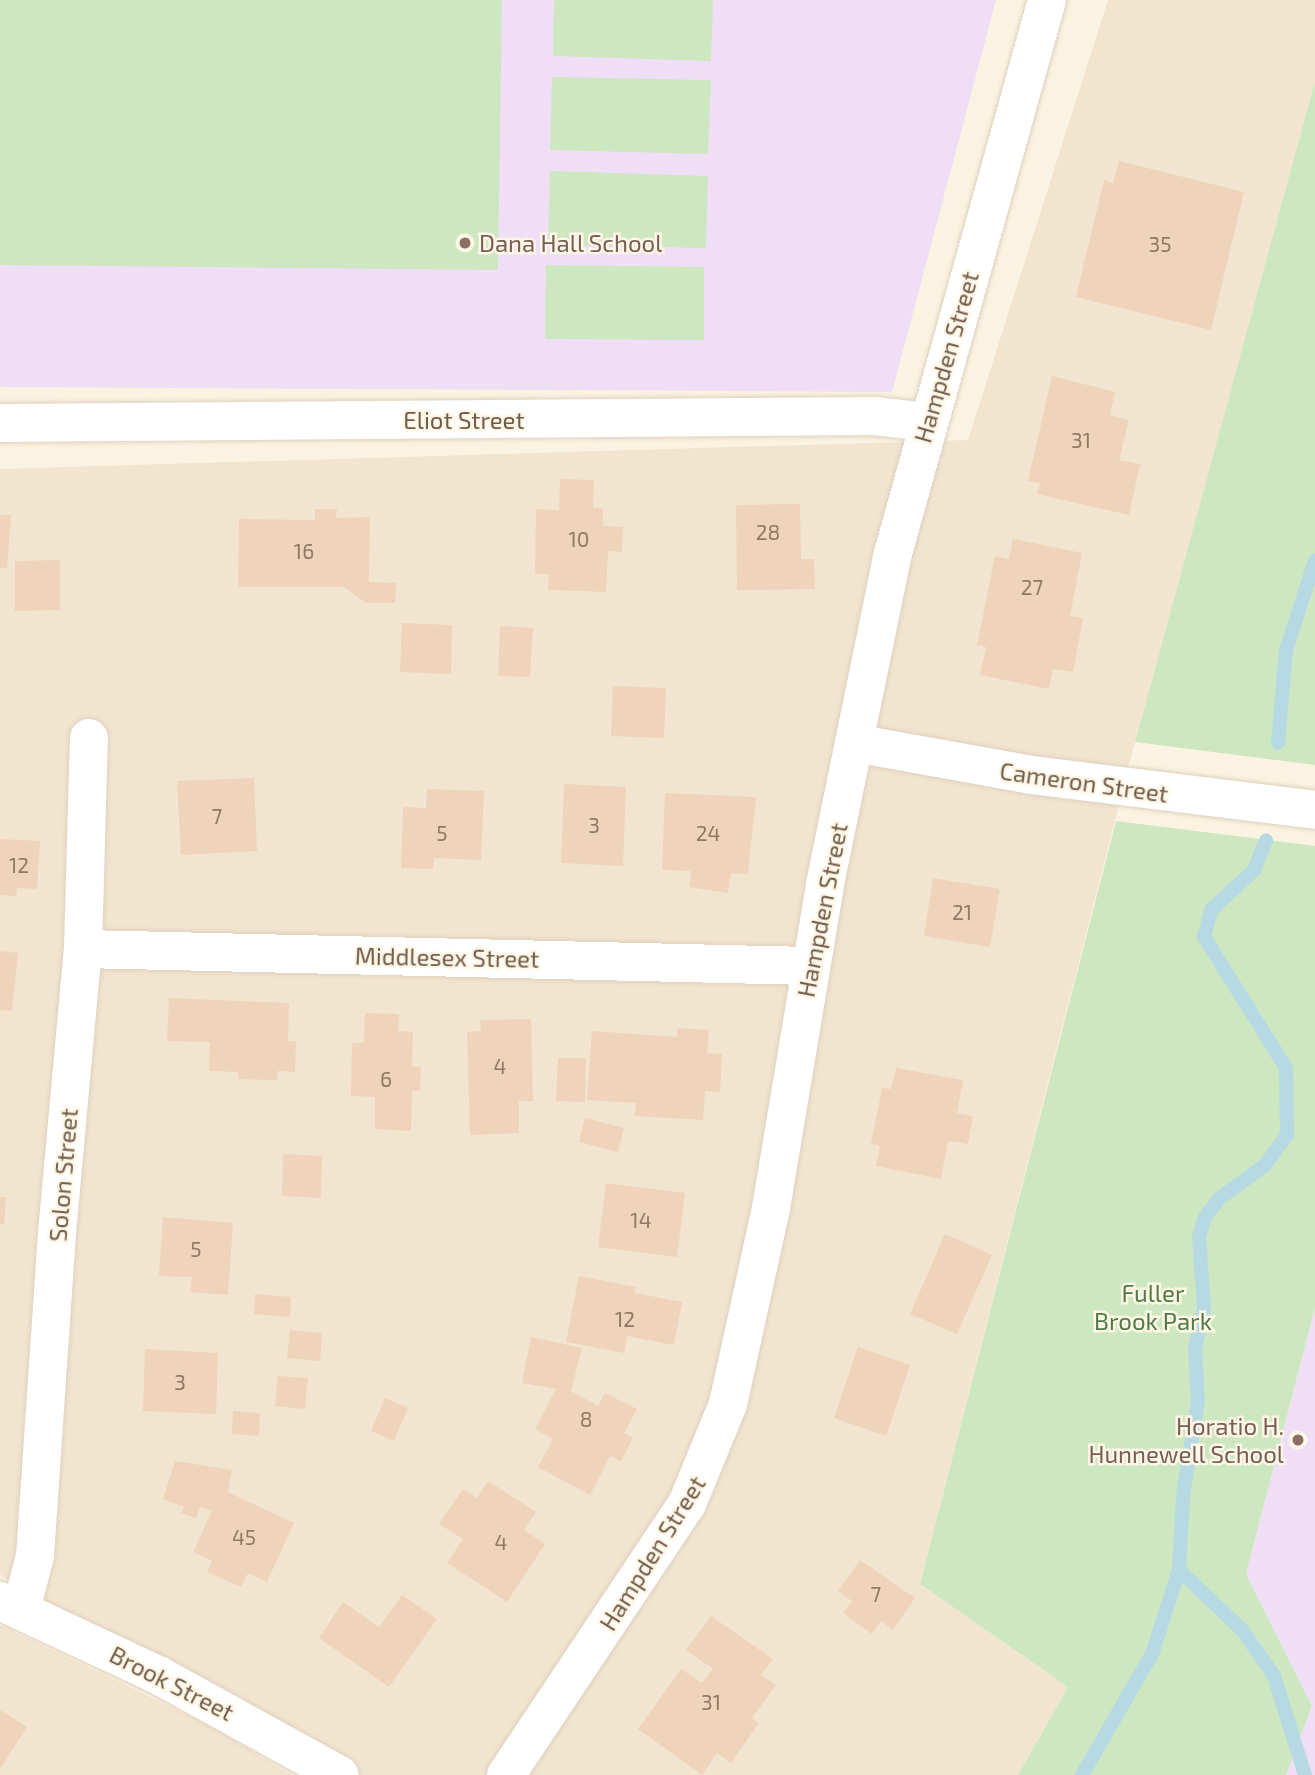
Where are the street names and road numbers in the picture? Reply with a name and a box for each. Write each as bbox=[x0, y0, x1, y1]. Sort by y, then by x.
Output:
street label: Hampden Street bbox=[908, 268, 984, 446]
street label: Eliot Street bbox=[403, 406, 525, 434]
street label: Cameron Street bbox=[998, 756, 1170, 808]
street label: Hampden Street bbox=[791, 820, 853, 1000]
street label: Middlesex Street bbox=[355, 941, 539, 973]
street label: Solon Street bbox=[43, 1107, 83, 1243]
street label: Hampden Street bbox=[593, 1470, 711, 1636]
street label: Brook Street bbox=[105, 1639, 239, 1727]

